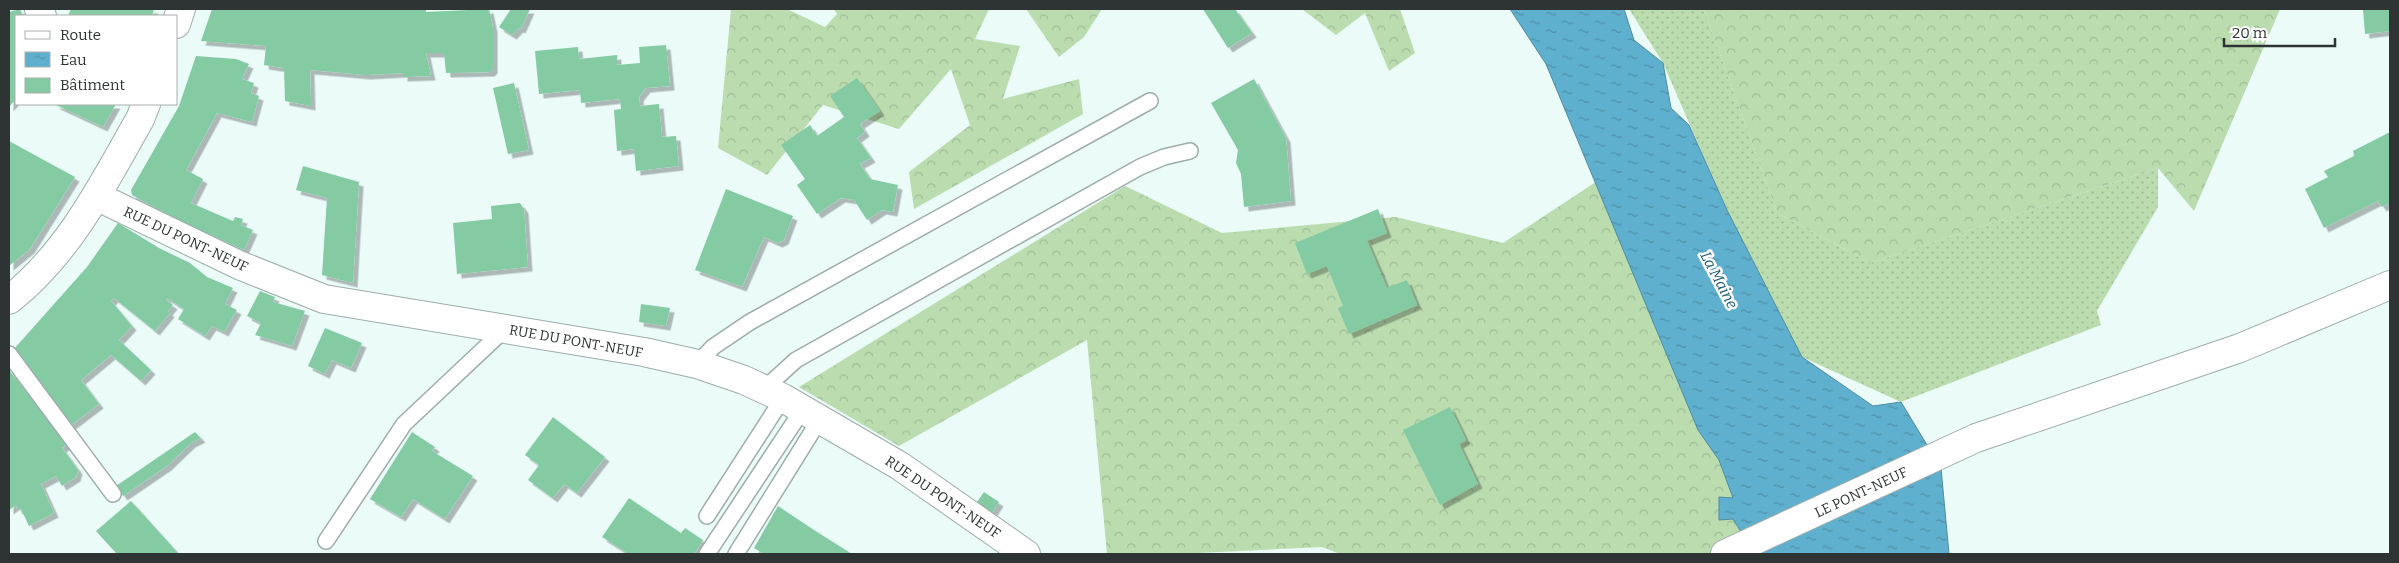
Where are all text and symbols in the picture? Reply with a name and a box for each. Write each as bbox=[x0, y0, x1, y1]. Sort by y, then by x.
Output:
legend bbox=[15, 15, 178, 105]
scale bar bbox=[2224, 15, 2335, 47]
text: 20 m bbox=[2232, 24, 2268, 42]
text: Route bbox=[60, 26, 101, 44]
text: Eau bbox=[60, 51, 87, 69]
text: Bâtiment bbox=[60, 76, 125, 94]
street label: RUE DU PONT-NEUF bbox=[121, 203, 251, 276]
water label: La Maine bbox=[1697, 248, 1742, 312]
street label: RUE DU PONT-NEUF bbox=[508, 321, 644, 362]
street label: RUE DU PONT-NEUF bbox=[882, 452, 1004, 542]
street label: LE PONT-NEUF bbox=[1812, 463, 1910, 521]

